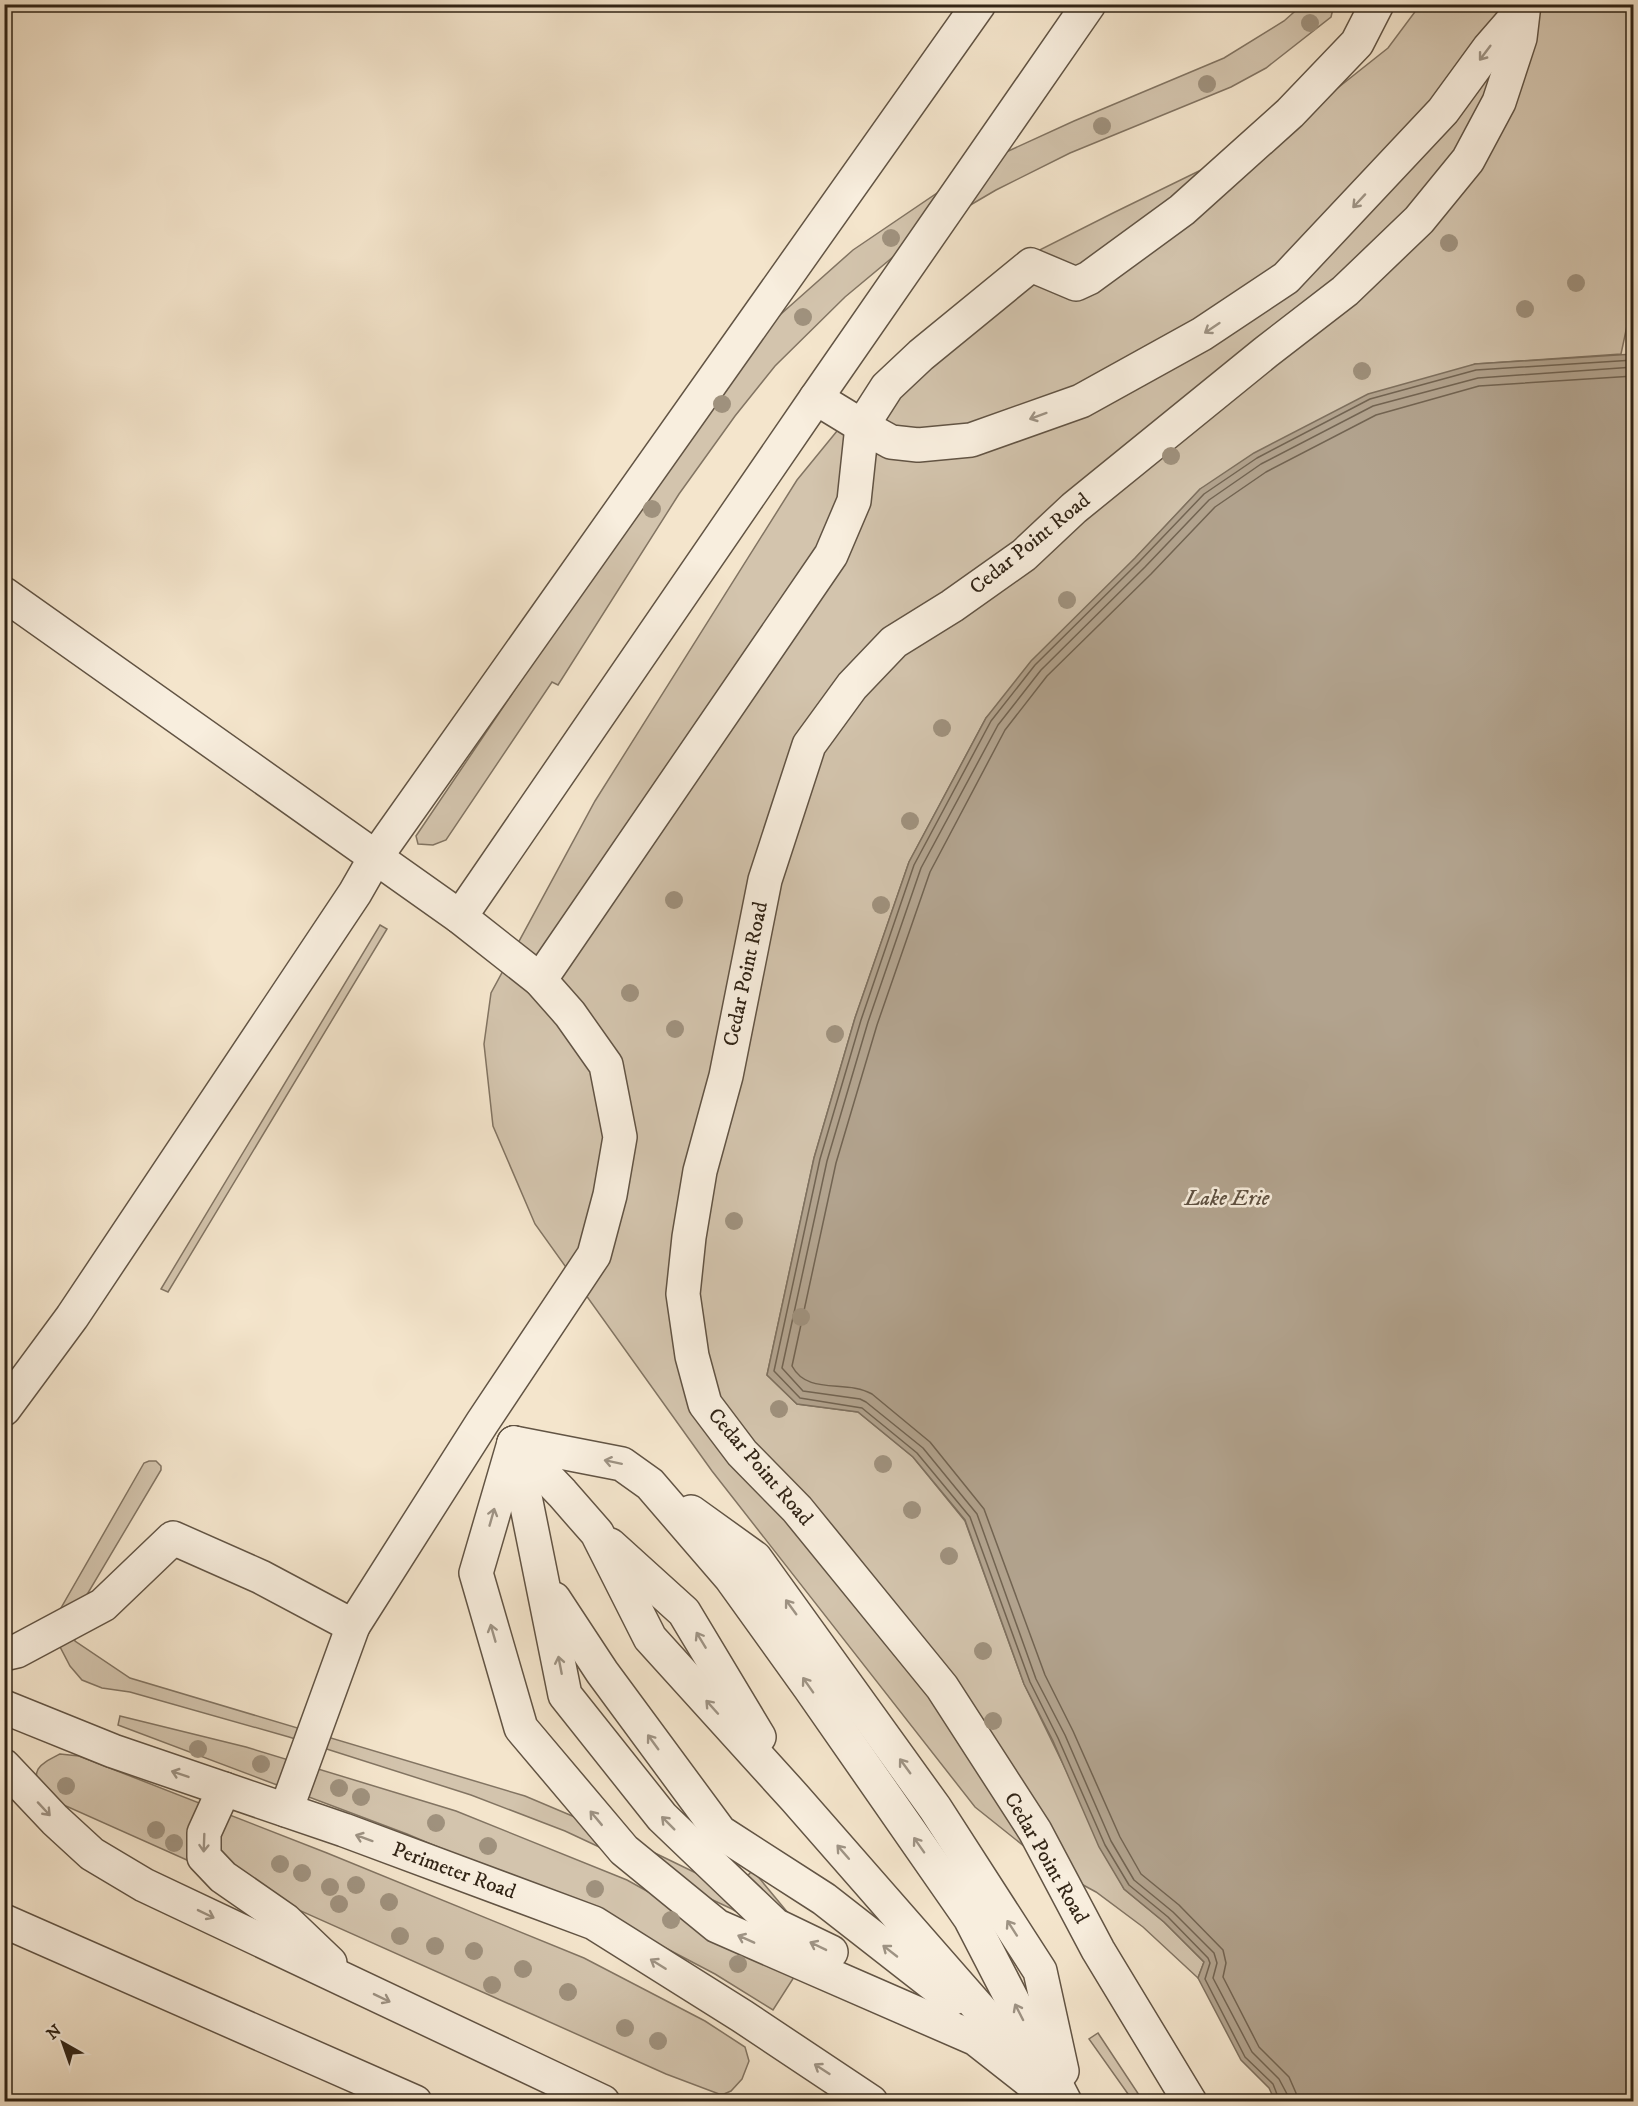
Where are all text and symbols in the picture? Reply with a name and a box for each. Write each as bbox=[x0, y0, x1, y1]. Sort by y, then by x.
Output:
one-way arrow bbox=[1479, 45, 1491, 61]
one-way arrow bbox=[1352, 193, 1366, 208]
one-way arrow bbox=[1204, 322, 1221, 334]
one-way arrow bbox=[1030, 411, 1048, 422]
street label: Cedar Point Road bbox=[965, 487, 1096, 600]
street label: Cedar Point Road bbox=[718, 899, 774, 1049]
water label: Lake Erie bbox=[1183, 1185, 1270, 1212]
street label: Cedar Point Road bbox=[702, 1403, 818, 1532]
one-way arrow bbox=[603, 1456, 623, 1467]
one-way arrow bbox=[487, 1508, 498, 1527]
one-way arrow bbox=[785, 1600, 797, 1616]
one-way arrow bbox=[487, 1624, 498, 1643]
one-way arrow bbox=[694, 1632, 706, 1649]
one-way arrow bbox=[554, 1655, 565, 1675]
one-way arrow bbox=[802, 1677, 814, 1693]
one-way arrow bbox=[705, 1700, 719, 1715]
one-way arrow bbox=[646, 1734, 659, 1750]
one-way arrow bbox=[899, 1758, 911, 1774]
one-way arrow bbox=[171, 1768, 190, 1779]
street label: Cedar Point Road bbox=[998, 1788, 1094, 1929]
one-way arrow bbox=[37, 1801, 52, 1816]
one-way arrow bbox=[590, 1810, 603, 1826]
one-way arrow bbox=[661, 1815, 676, 1830]
one-way arrow bbox=[355, 1831, 374, 1842]
one-way arrow bbox=[198, 1833, 210, 1853]
street label: Perimeter Road bbox=[389, 1837, 520, 1906]
one-way arrow bbox=[913, 1837, 925, 1854]
one-way arrow bbox=[836, 1845, 850, 1860]
one-way arrow bbox=[197, 1908, 215, 1920]
one-way arrow bbox=[1006, 1920, 1018, 1937]
one-way arrow bbox=[738, 1932, 756, 1944]
one-way arrow bbox=[809, 1939, 827, 1951]
one-way arrow bbox=[883, 1945, 899, 1958]
one-way arrow bbox=[650, 1957, 667, 1969]
one-way arrow bbox=[373, 1993, 391, 2005]
one-way arrow bbox=[1012, 2004, 1024, 2022]
north arrow bbox=[33, 2013, 93, 2073]
text: N bbox=[43, 2020, 65, 2044]
one-way arrow bbox=[814, 2063, 831, 2075]

